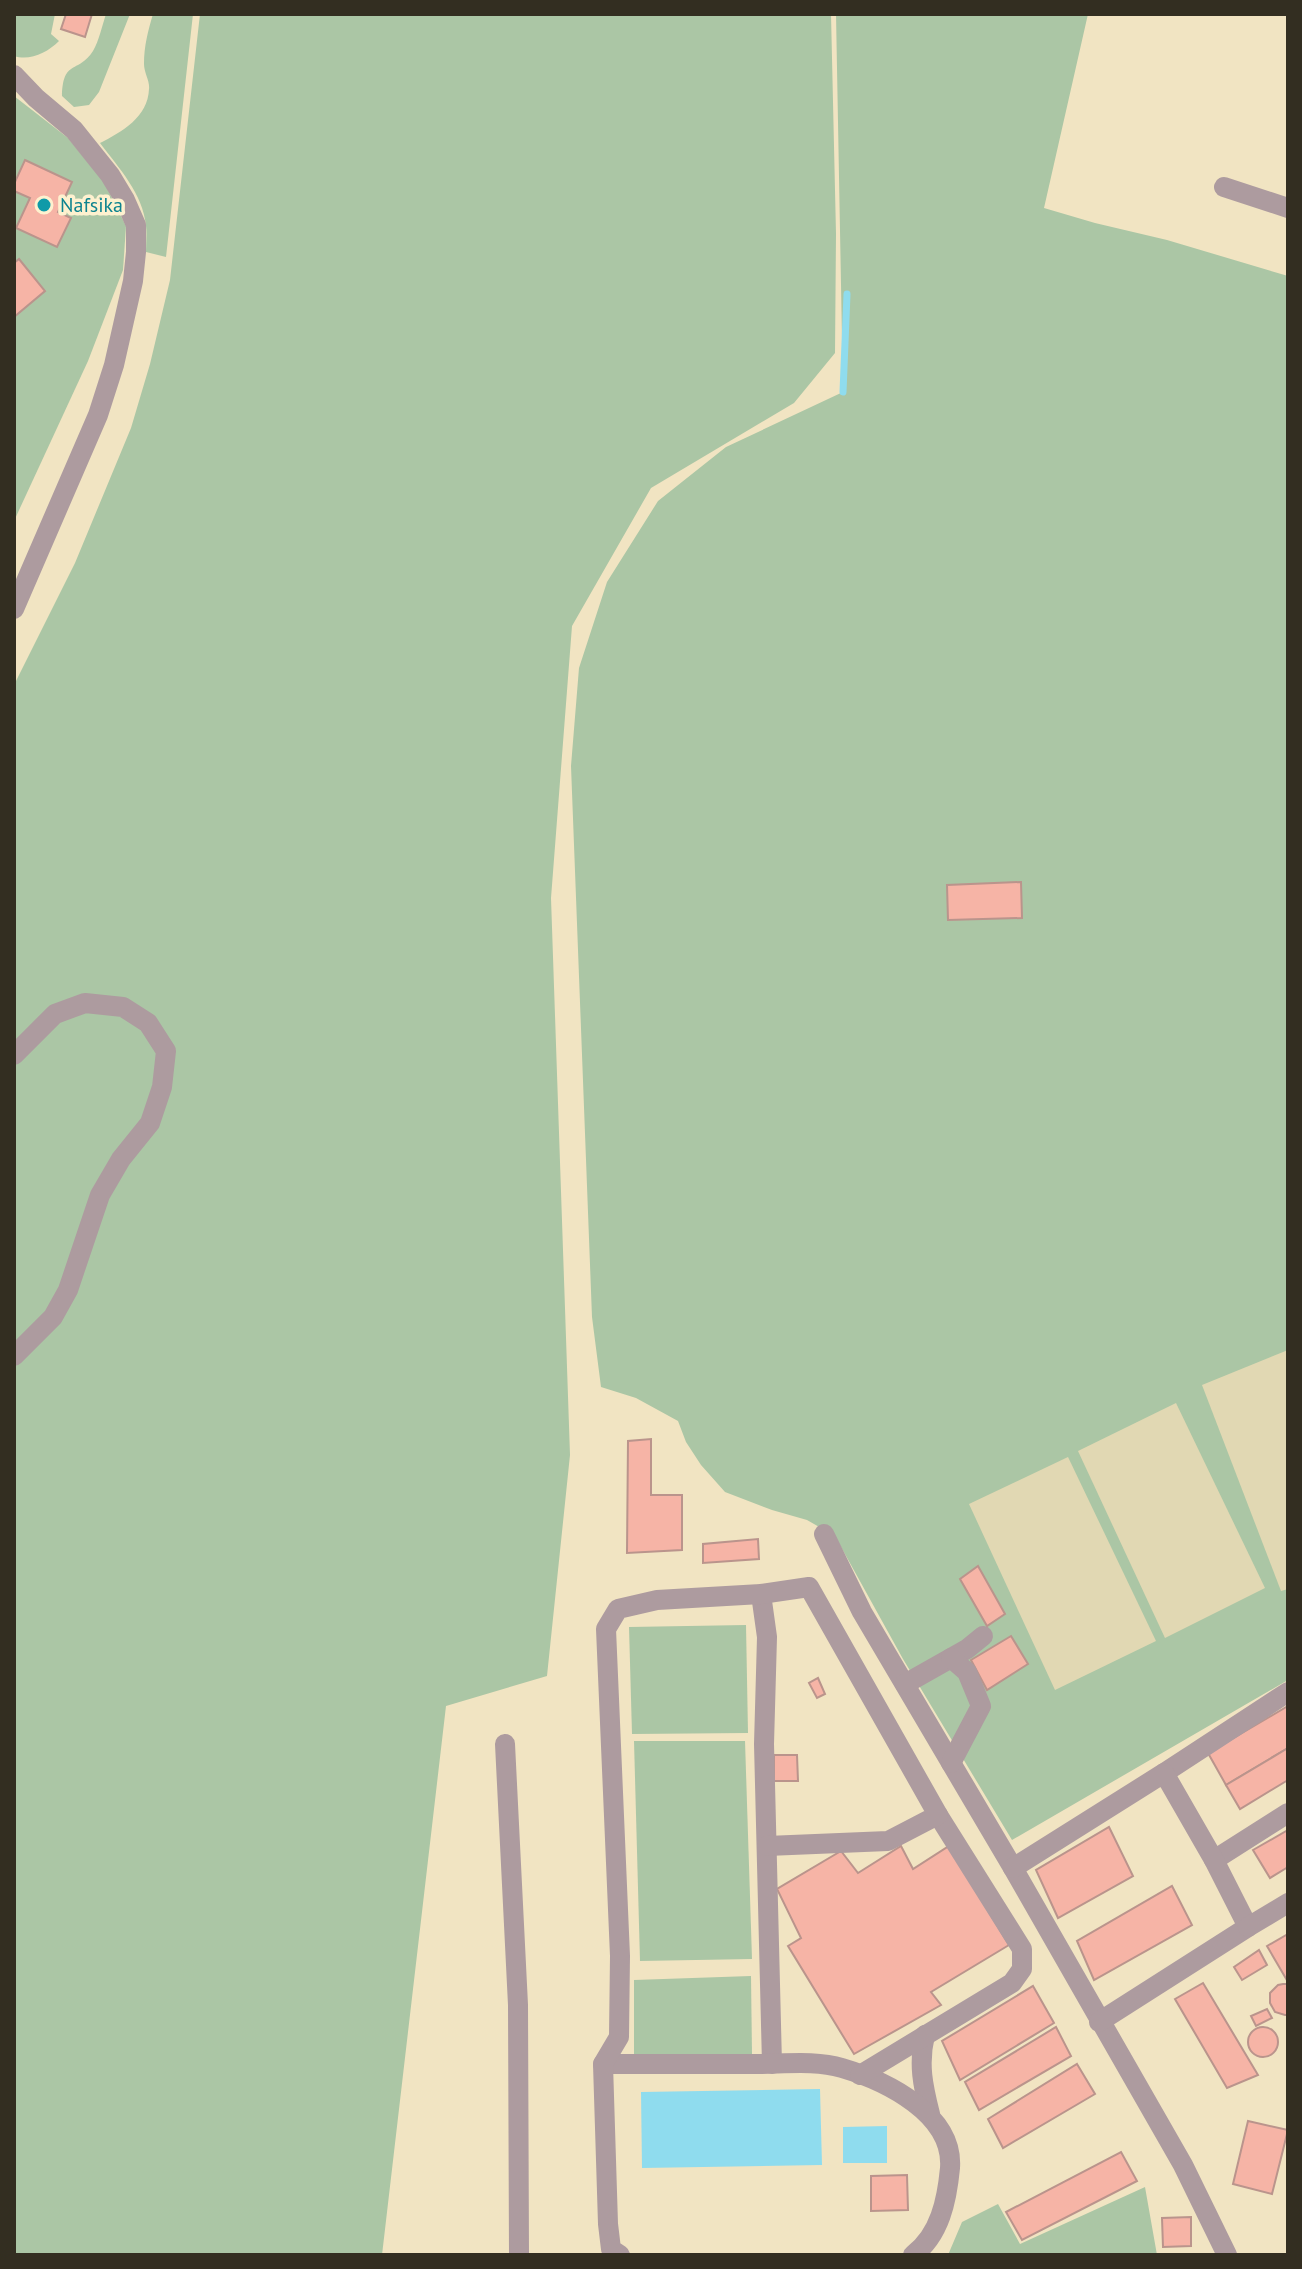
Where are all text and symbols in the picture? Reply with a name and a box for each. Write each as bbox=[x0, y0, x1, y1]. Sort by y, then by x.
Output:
place label: Nafsika bbox=[60, 192, 123, 218]
marker: Nafsika bbox=[35, 196, 53, 214]

